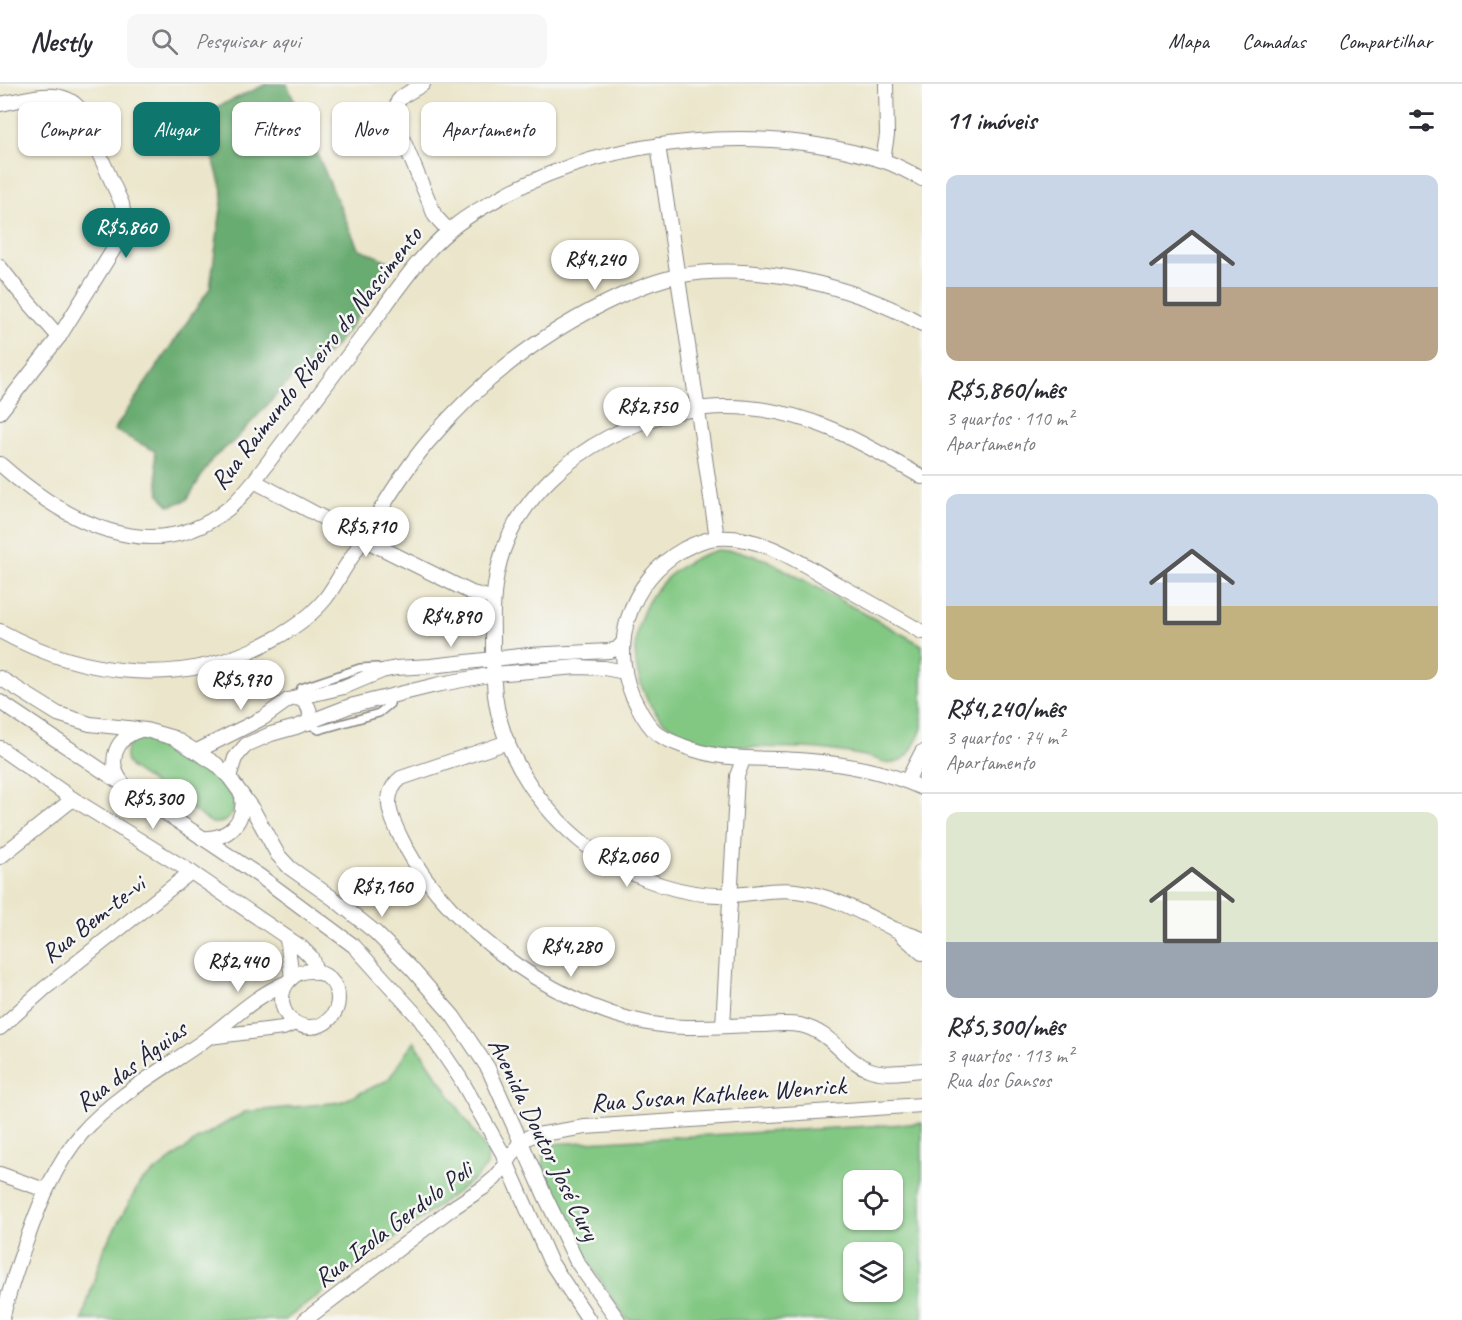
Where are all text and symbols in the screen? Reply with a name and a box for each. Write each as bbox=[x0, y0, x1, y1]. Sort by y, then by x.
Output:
search box bbox=[127, 14, 547, 68]
text: Nestly bbox=[30, 24, 91, 59]
icon: search bbox=[148, 25, 181, 58]
text: Pesquisar aqui bbox=[196, 27, 300, 55]
text: Mapa bbox=[1168, 28, 1209, 54]
text: Camadas bbox=[1242, 28, 1305, 54]
text: Compartilhar bbox=[1338, 28, 1432, 54]
chip: Comprar bbox=[18, 102, 121, 156]
chip: Alugar bbox=[133, 102, 220, 156]
chip: Filtros bbox=[232, 102, 320, 156]
chip: Novo bbox=[332, 102, 409, 156]
chip: Apartamento bbox=[421, 102, 556, 156]
text: 11 imóveis bbox=[946, 104, 1036, 137]
icon: filters bbox=[1405, 104, 1438, 137]
pin: R$5,860 bbox=[71, 208, 181, 259]
icon: home bbox=[1138, 214, 1246, 322]
text: R$5,860 bbox=[96, 215, 156, 240]
street label: Rua Raimundo Ribeiro do Nascimento bbox=[203, 218, 430, 496]
pin: R$4,240 bbox=[540, 240, 650, 291]
text: R$4,240 bbox=[565, 247, 625, 272]
text: R$5,860/mês bbox=[946, 373, 1065, 406]
pin: R$2,750 bbox=[592, 387, 702, 438]
text: R$2,750 bbox=[617, 394, 677, 419]
text: 3 quartos · 110 m² bbox=[946, 406, 1073, 431]
text: Apartamento bbox=[946, 431, 1035, 456]
pin: R$5,710 bbox=[311, 507, 421, 558]
text: R$5,710 bbox=[336, 514, 396, 539]
icon: home bbox=[1138, 533, 1246, 641]
pin: R$4,890 bbox=[396, 597, 506, 648]
text: R$4,890 bbox=[421, 604, 481, 629]
pin: R$5,970 bbox=[186, 660, 296, 711]
text: R$5,970 bbox=[211, 667, 271, 692]
text: R$4,240/mês bbox=[946, 692, 1065, 725]
text: 3 quartos · 74 m² bbox=[946, 725, 1064, 750]
text: Apartamento bbox=[946, 750, 1035, 775]
pin: R$5,300 bbox=[98, 779, 208, 830]
text: R$5,300 bbox=[123, 786, 183, 811]
pin: R$2,060 bbox=[572, 837, 682, 888]
text: R$2,060 bbox=[597, 844, 657, 869]
icon: home bbox=[1138, 851, 1246, 959]
street label: Rua Bem-te-vi bbox=[34, 866, 154, 970]
pin: R$7,160 bbox=[327, 867, 437, 918]
text: R$7,160 bbox=[352, 874, 412, 899]
pin: R$4,280 bbox=[516, 927, 626, 978]
text: R$4,280 bbox=[541, 934, 601, 959]
pin: R$2,440 bbox=[183, 942, 293, 993]
text: R$2,440 bbox=[208, 949, 268, 974]
text: R$5,300/mês bbox=[946, 1010, 1064, 1043]
street label: Rua das Águias bbox=[68, 1012, 195, 1119]
street label: Avenida Doutor José Cury bbox=[481, 1032, 608, 1248]
text: 3 quartos · 113 m² bbox=[946, 1043, 1073, 1068]
street label: Rua Susan Kathleen Wenrick bbox=[589, 1068, 849, 1119]
text: Rua dos Gansos bbox=[946, 1068, 1051, 1093]
street label: Rua Izola Gerdulo Poli bbox=[307, 1152, 481, 1294]
map controls bbox=[843, 1170, 903, 1302]
button: locate bbox=[843, 1170, 903, 1230]
button: layers bbox=[843, 1242, 903, 1302]

